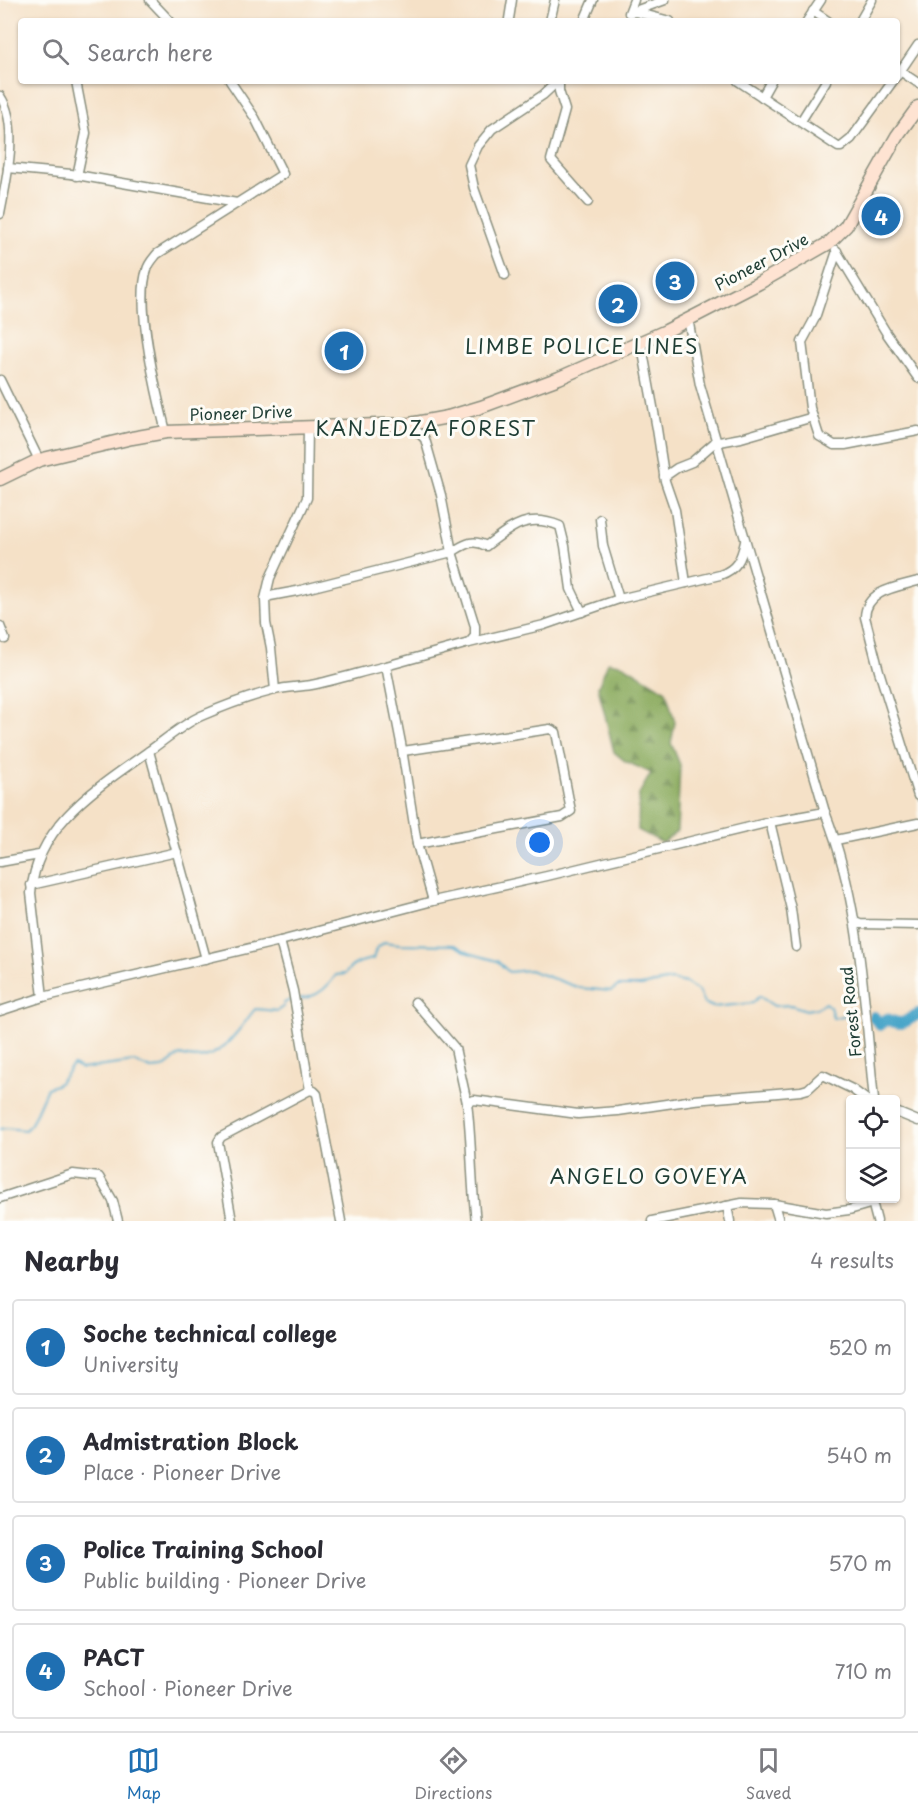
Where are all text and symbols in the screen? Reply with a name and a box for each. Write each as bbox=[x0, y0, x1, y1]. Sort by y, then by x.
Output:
search box bbox=[18, 18, 900, 84]
icon: search bbox=[39, 35, 72, 68]
text: Search here bbox=[87, 35, 213, 68]
pin: 4 bbox=[862, 194, 900, 238]
street label: Pioneer Drive bbox=[710, 226, 812, 296]
pin: 3 bbox=[656, 258, 694, 304]
pin: 2 bbox=[598, 282, 638, 326]
pin: 1 bbox=[324, 328, 364, 374]
district label: LIMBE POLICE LINES bbox=[465, 331, 699, 361]
street label: Pioneer Drive bbox=[189, 398, 293, 426]
district label: KANJEDZA FOREST bbox=[316, 413, 536, 443]
your location bbox=[525, 828, 554, 857]
street label: Forest Road bbox=[833, 965, 867, 1059]
map controls bbox=[846, 1095, 900, 1203]
button: locate bbox=[846, 1095, 900, 1149]
button: layers bbox=[846, 1149, 900, 1203]
district label: ANGELO GOVEYA bbox=[550, 1161, 748, 1191]
text: Nearby bbox=[24, 1241, 119, 1280]
text: 4 results bbox=[810, 1245, 894, 1275]
text: Soche technical college bbox=[83, 1316, 337, 1349]
text: 1 bbox=[41, 1332, 50, 1362]
text: 520 m bbox=[828, 1332, 892, 1362]
text: University bbox=[83, 1349, 179, 1379]
text: Admistration Block bbox=[83, 1424, 298, 1457]
text: 2 bbox=[38, 1440, 53, 1470]
text: 540 m bbox=[826, 1440, 892, 1470]
text: Place · Pioneer Drive bbox=[83, 1457, 281, 1487]
text: Police Training School bbox=[83, 1532, 324, 1565]
text: 3 bbox=[39, 1548, 52, 1578]
text: 570 m bbox=[828, 1548, 892, 1578]
text: Public building · Pioneer Drive bbox=[83, 1565, 366, 1595]
text: PACT bbox=[83, 1640, 144, 1673]
text: 4 bbox=[39, 1656, 52, 1686]
text: 710 m bbox=[835, 1656, 892, 1686]
text: School · Pioneer Drive bbox=[83, 1673, 293, 1703]
tab: Map bbox=[127, 1744, 161, 1804]
tab: Directions bbox=[414, 1744, 492, 1804]
tab: Saved bbox=[746, 1744, 791, 1804]

